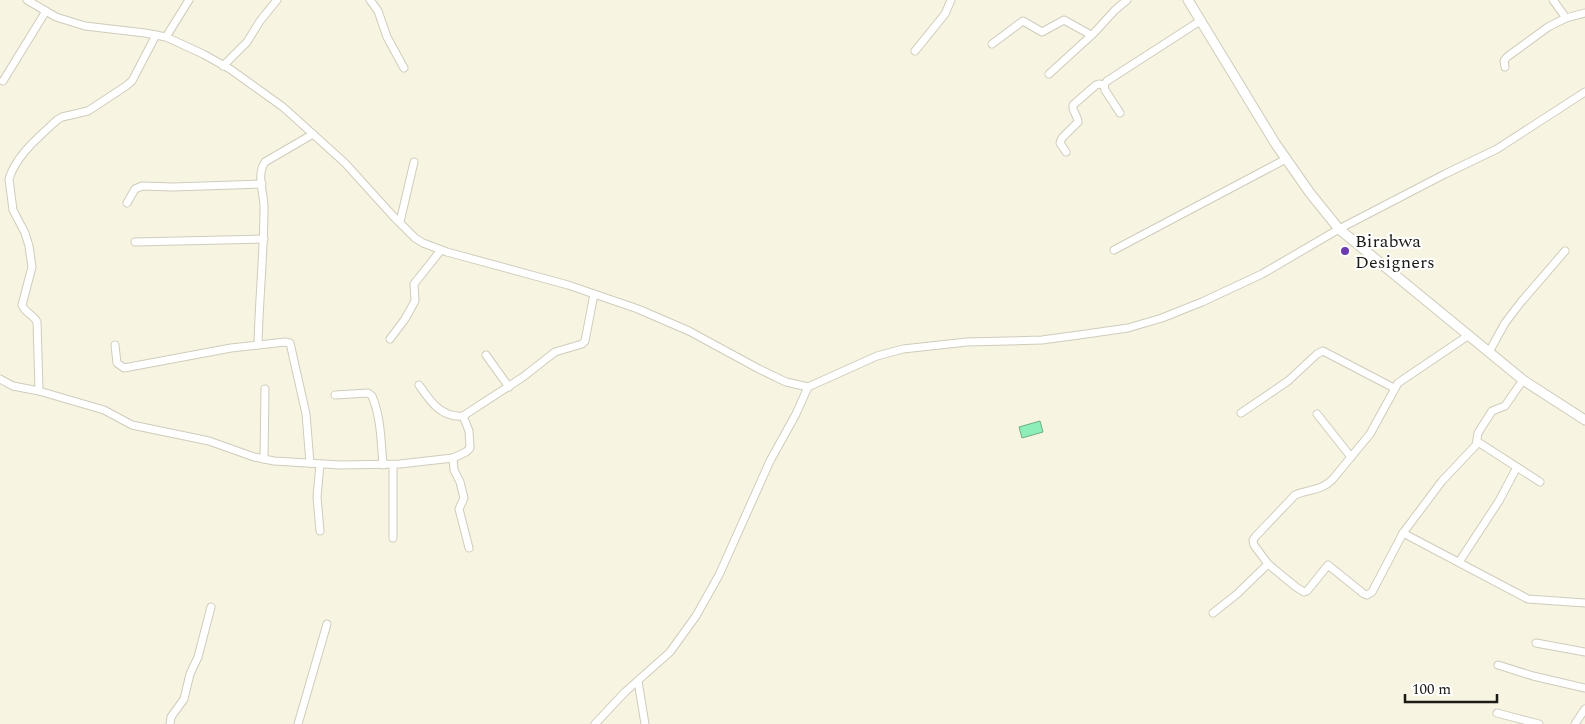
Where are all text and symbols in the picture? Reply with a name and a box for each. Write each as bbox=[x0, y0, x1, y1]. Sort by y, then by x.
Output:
place label: Birabwa Designers bbox=[1355, 228, 1435, 276]
marker: Birabwa Designers bbox=[1339, 245, 1351, 257]
scale bar bbox=[1405, 672, 1498, 704]
text: 100 m bbox=[1412, 678, 1451, 701]

